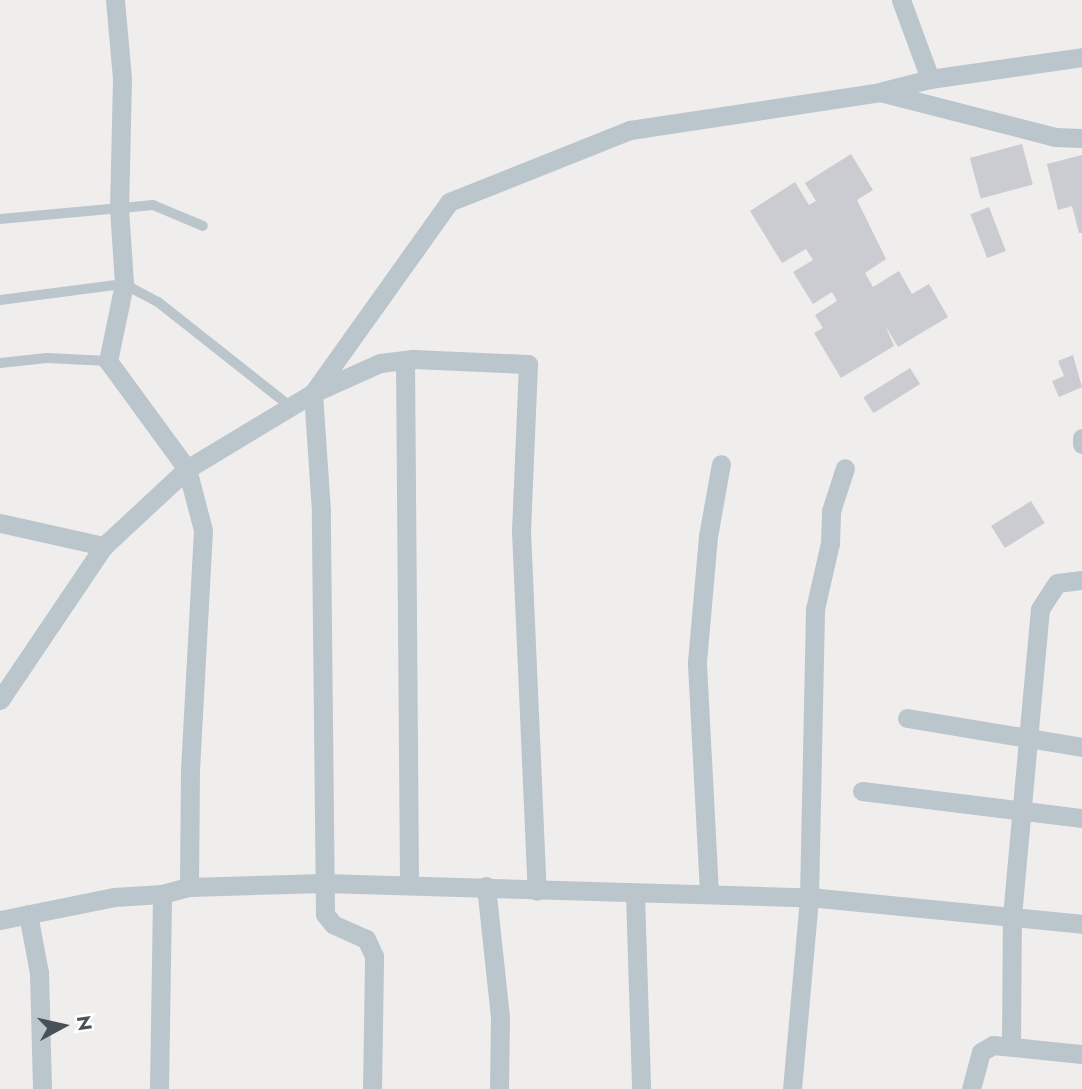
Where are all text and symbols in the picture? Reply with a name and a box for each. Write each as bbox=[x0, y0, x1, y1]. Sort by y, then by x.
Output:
north arrow bbox=[28, 991, 98, 1061]
text: N bbox=[70, 1014, 99, 1032]

